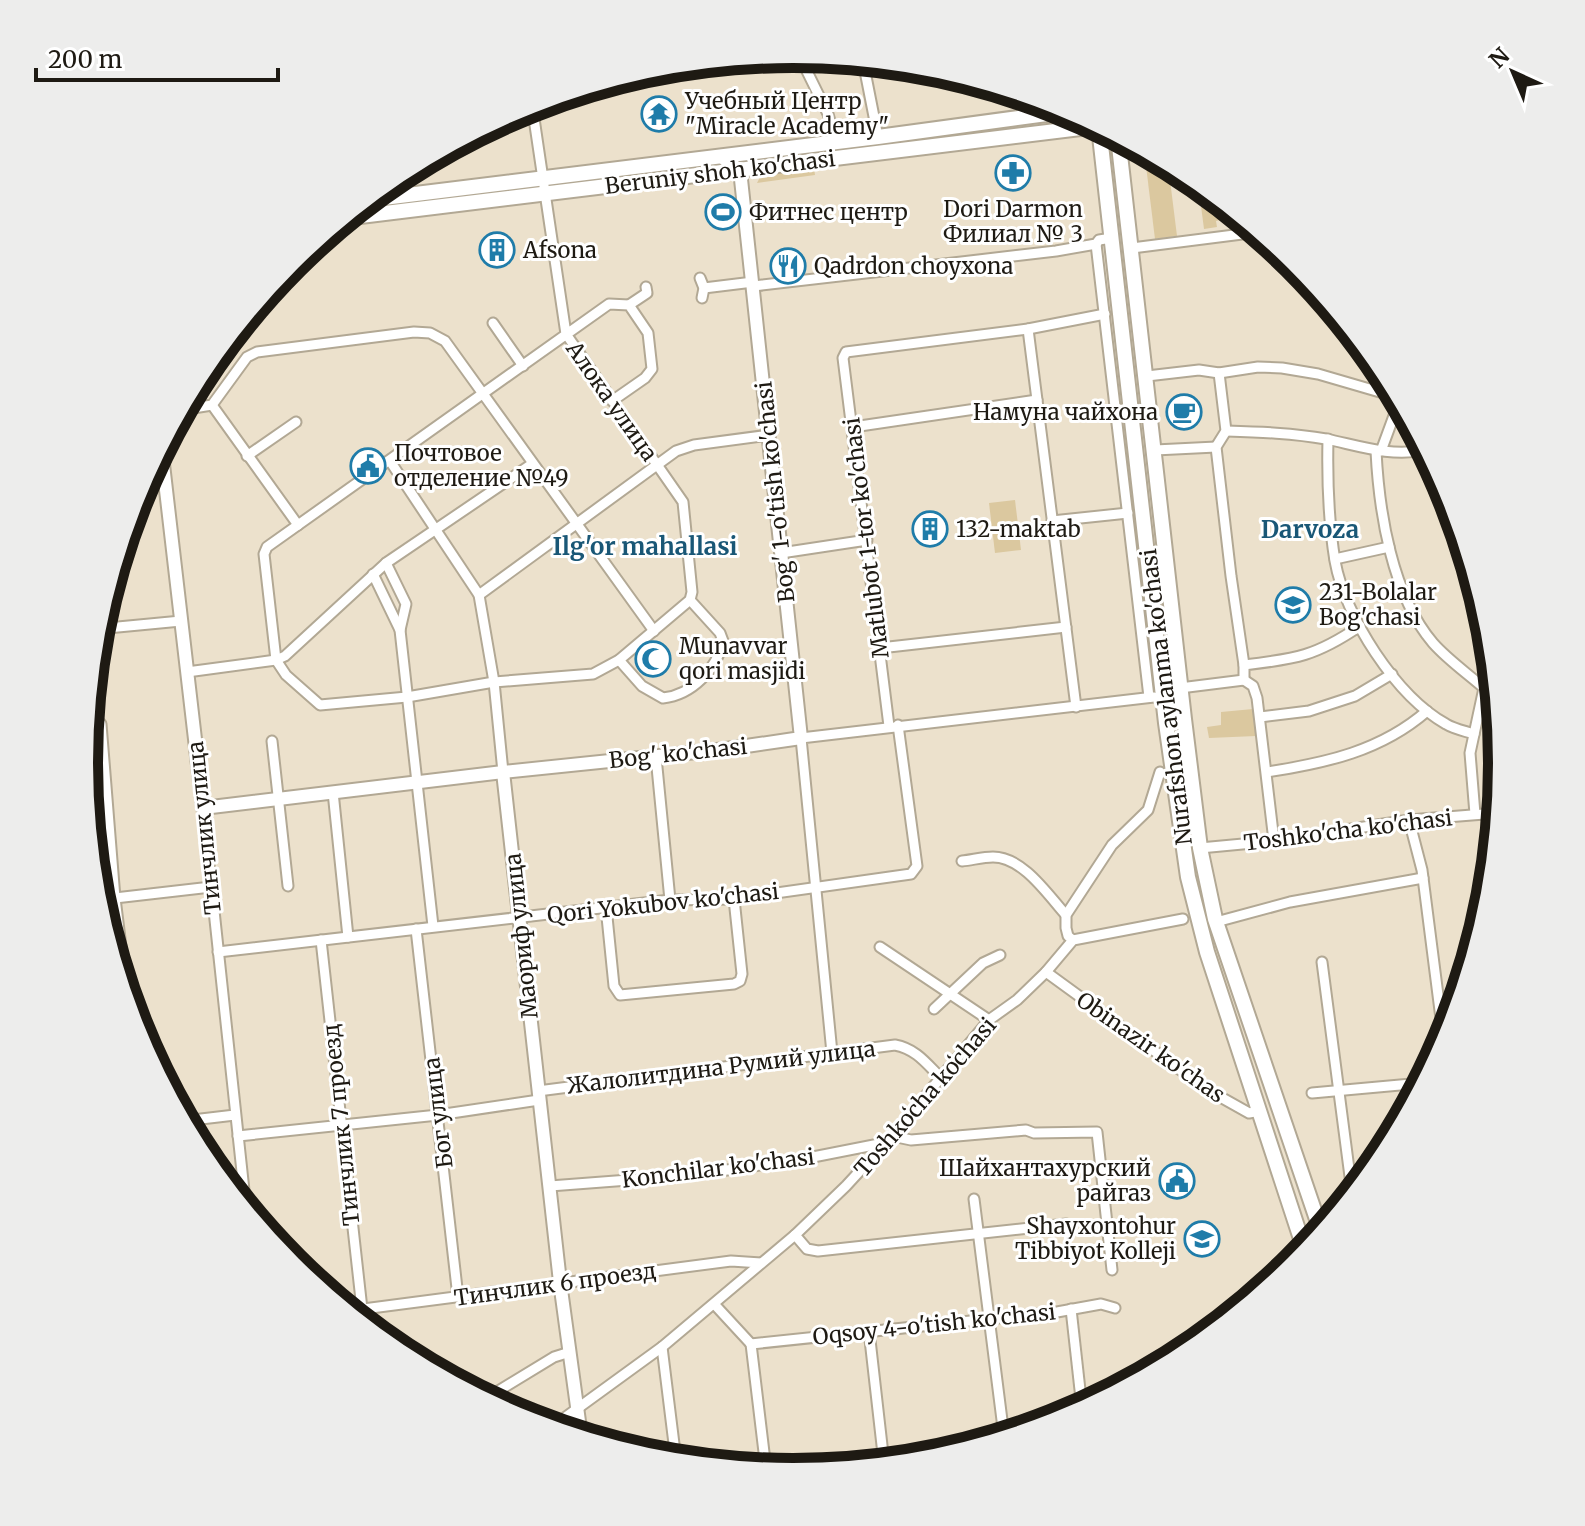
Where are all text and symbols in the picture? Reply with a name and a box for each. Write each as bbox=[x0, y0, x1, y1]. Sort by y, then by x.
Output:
scale bar bbox=[36, 32, 278, 82]
north arrow bbox=[1473, 32, 1553, 112]
text: N bbox=[1483, 41, 1516, 74]
text: 200 m bbox=[48, 44, 123, 75]
place label: Учебный Центр "Miracle Academy" bbox=[684, 87, 889, 140]
temple icon: Учебный Центр "Miracle Academy" bbox=[640, 95, 678, 133]
street label: Beruniy shoh ko'chasi bbox=[603, 144, 837, 200]
pharmacy icon: Dori Darmon Филиал № 3 bbox=[994, 154, 1032, 192]
sports icon: Фитнес центр bbox=[704, 193, 742, 231]
place label: Dori Darmon Филиал № 3 bbox=[943, 195, 1083, 248]
place label: Фитнес центр bbox=[749, 198, 908, 226]
building icon: Afsona bbox=[478, 231, 516, 269]
place label: Afsona bbox=[522, 236, 597, 264]
restaurant icon: Qadrdon choyxona bbox=[769, 247, 807, 285]
place label: Qadrdon choyxona bbox=[814, 252, 1013, 280]
street label: Алока улица bbox=[560, 335, 664, 467]
street label: Bog' 1-o'tish ko'chasi bbox=[749, 380, 801, 604]
cafe icon: Намуна чайхона bbox=[1165, 393, 1203, 431]
place label: Намуна чайхона bbox=[973, 398, 1158, 426]
street label: Matlubot 1-tor ko'chasi bbox=[837, 416, 895, 660]
place label: Почтовое отделение №49 bbox=[394, 439, 568, 492]
public building icon: Почтовое отделение №49 bbox=[349, 447, 387, 485]
building icon: 132-maktab bbox=[911, 510, 949, 548]
district label: Darvoza bbox=[1261, 514, 1359, 545]
place label: 132-maktab bbox=[956, 515, 1081, 543]
district label: Ilg'or mahallasi bbox=[552, 531, 738, 562]
street label: Nurafshon aylanma ko'chasi bbox=[1134, 547, 1198, 847]
place label: 231-Bolalar Bog'chasi bbox=[1319, 578, 1437, 631]
school or university icon: 231-Bolalar Bog'chasi bbox=[1274, 586, 1312, 624]
place label: Munavvar qori masjidi bbox=[679, 632, 805, 685]
mosque icon: Munavvar qori masjidi bbox=[634, 640, 672, 678]
street label: Bog' ko'chasi bbox=[608, 732, 748, 774]
street label: Тинчлик улица bbox=[181, 740, 227, 916]
street label: Toshko'cha ko'chasi bbox=[1242, 803, 1454, 857]
street label: Маориф улица bbox=[498, 852, 544, 1020]
street label: Qori Yokubov ko'chasi bbox=[546, 877, 780, 929]
street label: Obinazir ko'chas bbox=[1071, 985, 1231, 1109]
street label: Toshkoʻcha koʻchasi bbox=[848, 1012, 1002, 1182]
street label: Тинчлик 7 проезд bbox=[316, 1023, 366, 1227]
street label: Жалолитдина Румий улица bbox=[565, 1034, 877, 1100]
street label: Бог улица bbox=[417, 1056, 459, 1170]
street label: Konchilar ko'chasi bbox=[620, 1142, 816, 1194]
place label: Шайхантахурский райгаз bbox=[939, 1154, 1151, 1207]
public building icon: Шайхантахурский райгаз bbox=[1158, 1162, 1196, 1200]
place label: Shayxontohur Tibbiyot Kolleji bbox=[1015, 1212, 1176, 1265]
school or university icon: Shayxontohur Tibbiyot Kolleji bbox=[1183, 1220, 1221, 1258]
street label: Тинчлик 6 проезд bbox=[452, 1256, 658, 1312]
street label: Oqsoy 4-o'tish ko'chasi bbox=[811, 1297, 1057, 1351]

